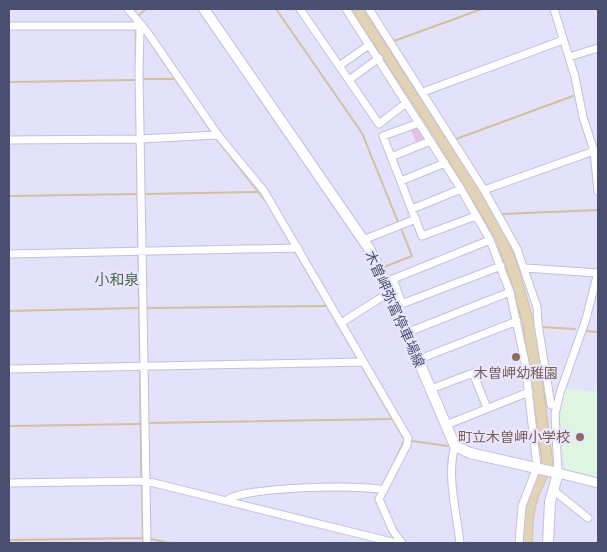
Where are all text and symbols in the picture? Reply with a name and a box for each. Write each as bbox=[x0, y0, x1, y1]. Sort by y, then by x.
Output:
street label: 木曽岬弥富停車場線 bbox=[361, 248, 429, 370]
district label: 小和泉 bbox=[94, 270, 140, 289]
marker: 木曽岬幼稚園 bbox=[510, 351, 522, 363]
place label: 木曽岬幼稚園 bbox=[474, 364, 558, 382]
place label: 町立木曽岬小学校 bbox=[458, 428, 570, 446]
marker: 町立木曽岬小学校 bbox=[574, 431, 586, 443]

